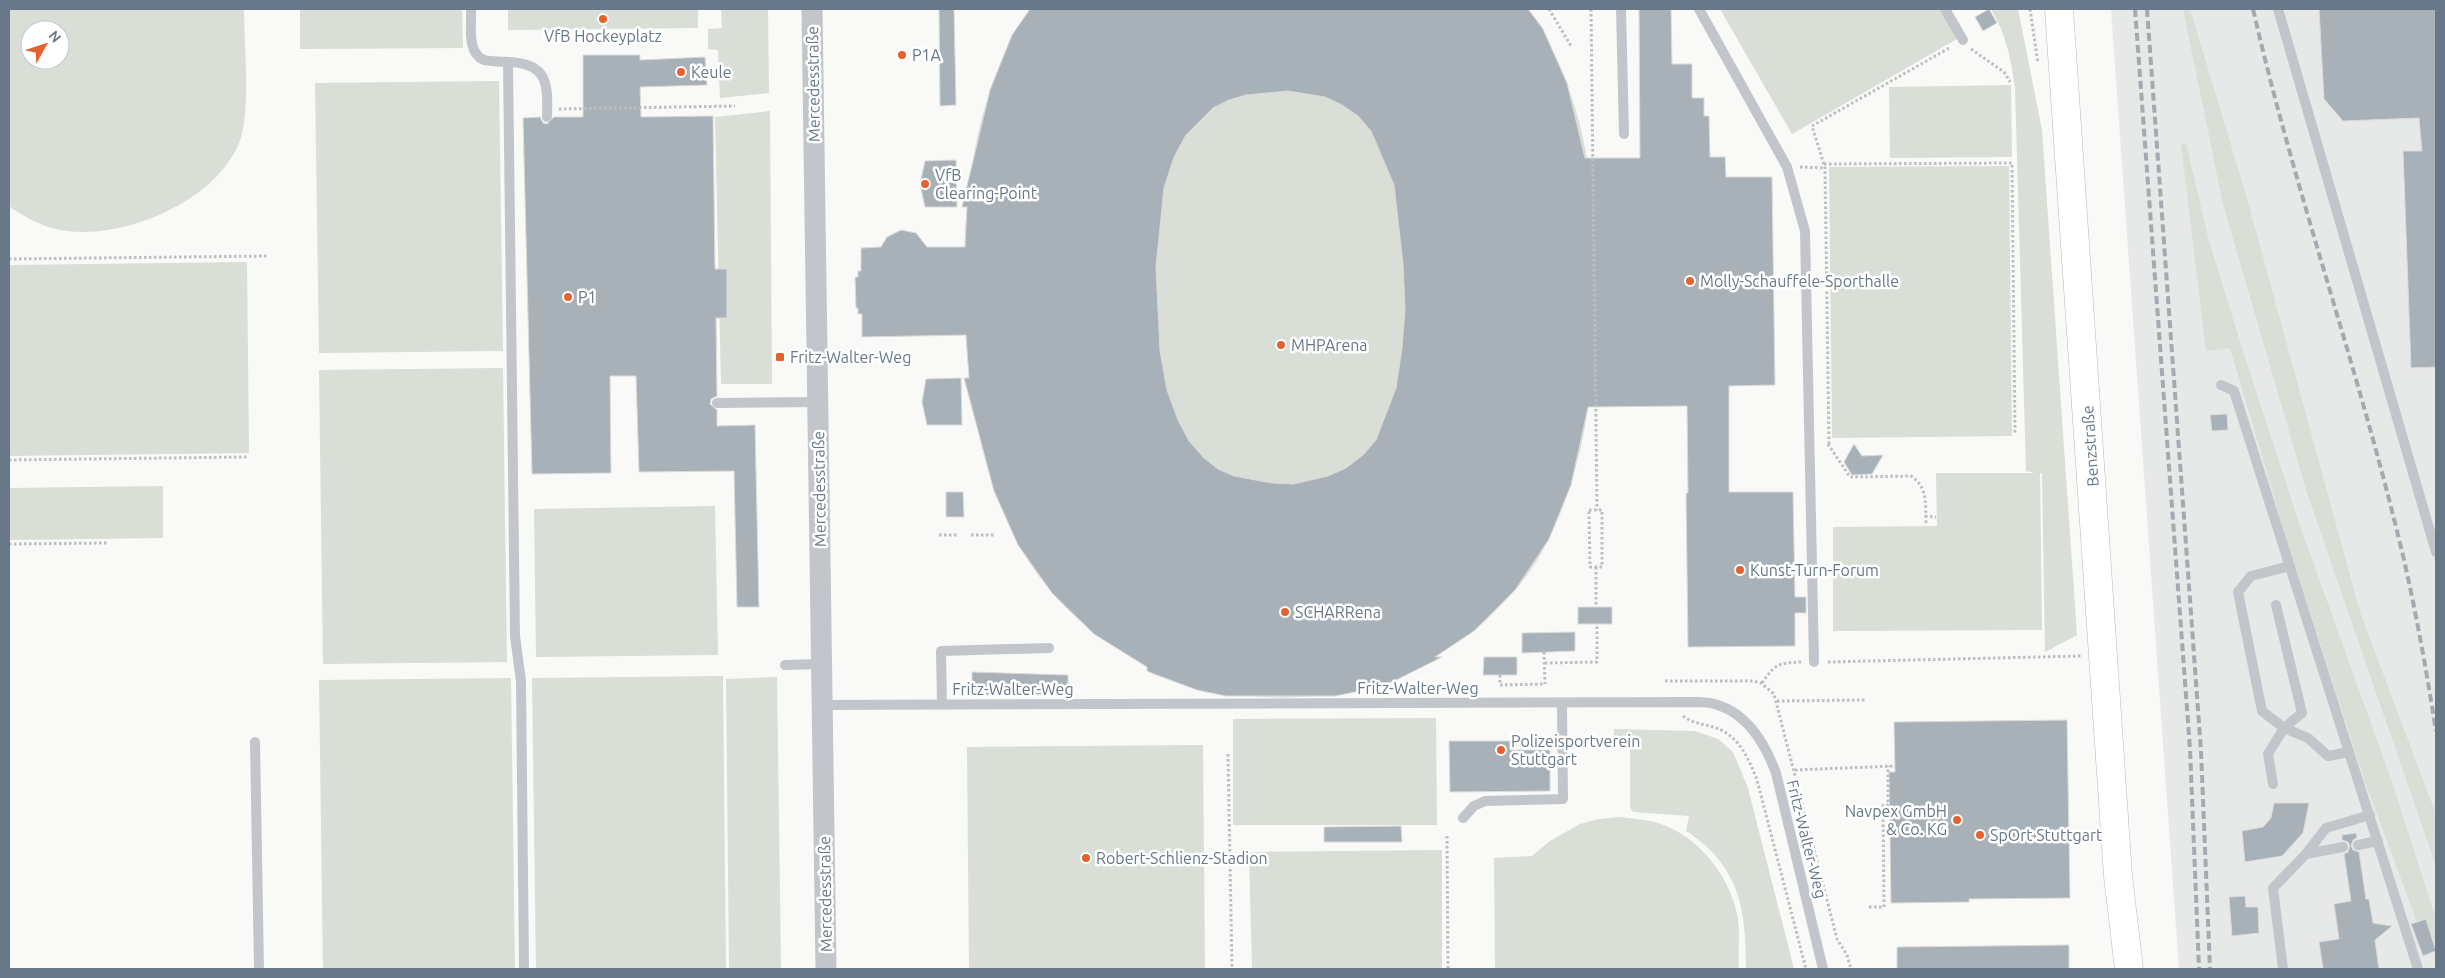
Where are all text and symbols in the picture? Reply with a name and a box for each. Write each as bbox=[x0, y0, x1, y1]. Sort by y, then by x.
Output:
marker: VfB Hockeyplatz bbox=[597, 13, 609, 25]
north arrow bbox=[20, 20, 70, 70]
street label: Mercedesstraße bbox=[803, 26, 823, 142]
text: N bbox=[45, 27, 64, 46]
place label: VfB Hockeyplatz bbox=[544, 27, 662, 45]
place label: P1A bbox=[912, 46, 942, 64]
marker: P1A bbox=[896, 49, 908, 61]
place label: Keule bbox=[691, 63, 732, 81]
marker: Keule bbox=[675, 66, 687, 78]
place label: VfB Clearing-Point bbox=[935, 166, 1038, 202]
marker: VfB Clearing-Point bbox=[919, 178, 931, 190]
place label: Molly-Schauffele-Sporthalle bbox=[1700, 272, 1899, 290]
marker: Molly-Schauffele-Sporthalle bbox=[1684, 275, 1696, 287]
place label: P1 bbox=[578, 288, 597, 306]
marker: P1 bbox=[562, 291, 574, 303]
place label: MHPArena bbox=[1291, 336, 1368, 354]
marker: MHPArena bbox=[1275, 339, 1287, 351]
place label: Fritz-Walter-Weg bbox=[790, 348, 911, 366]
marker: Fritz-Walter-Weg bbox=[774, 351, 786, 363]
street label: Benzstraße bbox=[2078, 405, 2102, 487]
street label: Mercedesstraße bbox=[809, 431, 829, 547]
place label: Kunst-Turn-Forum bbox=[1750, 561, 1879, 579]
marker: Kunst-Turn-Forum bbox=[1734, 564, 1746, 576]
place label: SCHARRena bbox=[1295, 603, 1381, 621]
marker: SCHARRena bbox=[1279, 606, 1291, 618]
street label: Fritz-Walter-Weg bbox=[1357, 679, 1479, 697]
street label: Fritz-Walter-Weg bbox=[952, 680, 1074, 698]
place label: Polizeisportverein Stuttgart bbox=[1511, 732, 1640, 768]
marker: Polizeisportverein Stuttgart bbox=[1495, 744, 1507, 756]
street label: Fritz-Walter-Weg bbox=[1784, 778, 1830, 900]
place label: Navpex GmbH & Co. KG bbox=[1845, 802, 1947, 838]
marker: Navpex GmbH & Co. KG bbox=[1951, 814, 1963, 826]
place label: SpOrt Stuttgart bbox=[1990, 826, 2103, 844]
marker: SpOrt Stuttgart bbox=[1974, 829, 1986, 841]
street label: Mercedesstraße bbox=[815, 836, 835, 952]
place label: Robert-Schlienz-Stadion bbox=[1096, 849, 1268, 867]
marker: Robert-Schlienz-Stadion bbox=[1080, 852, 1092, 864]

